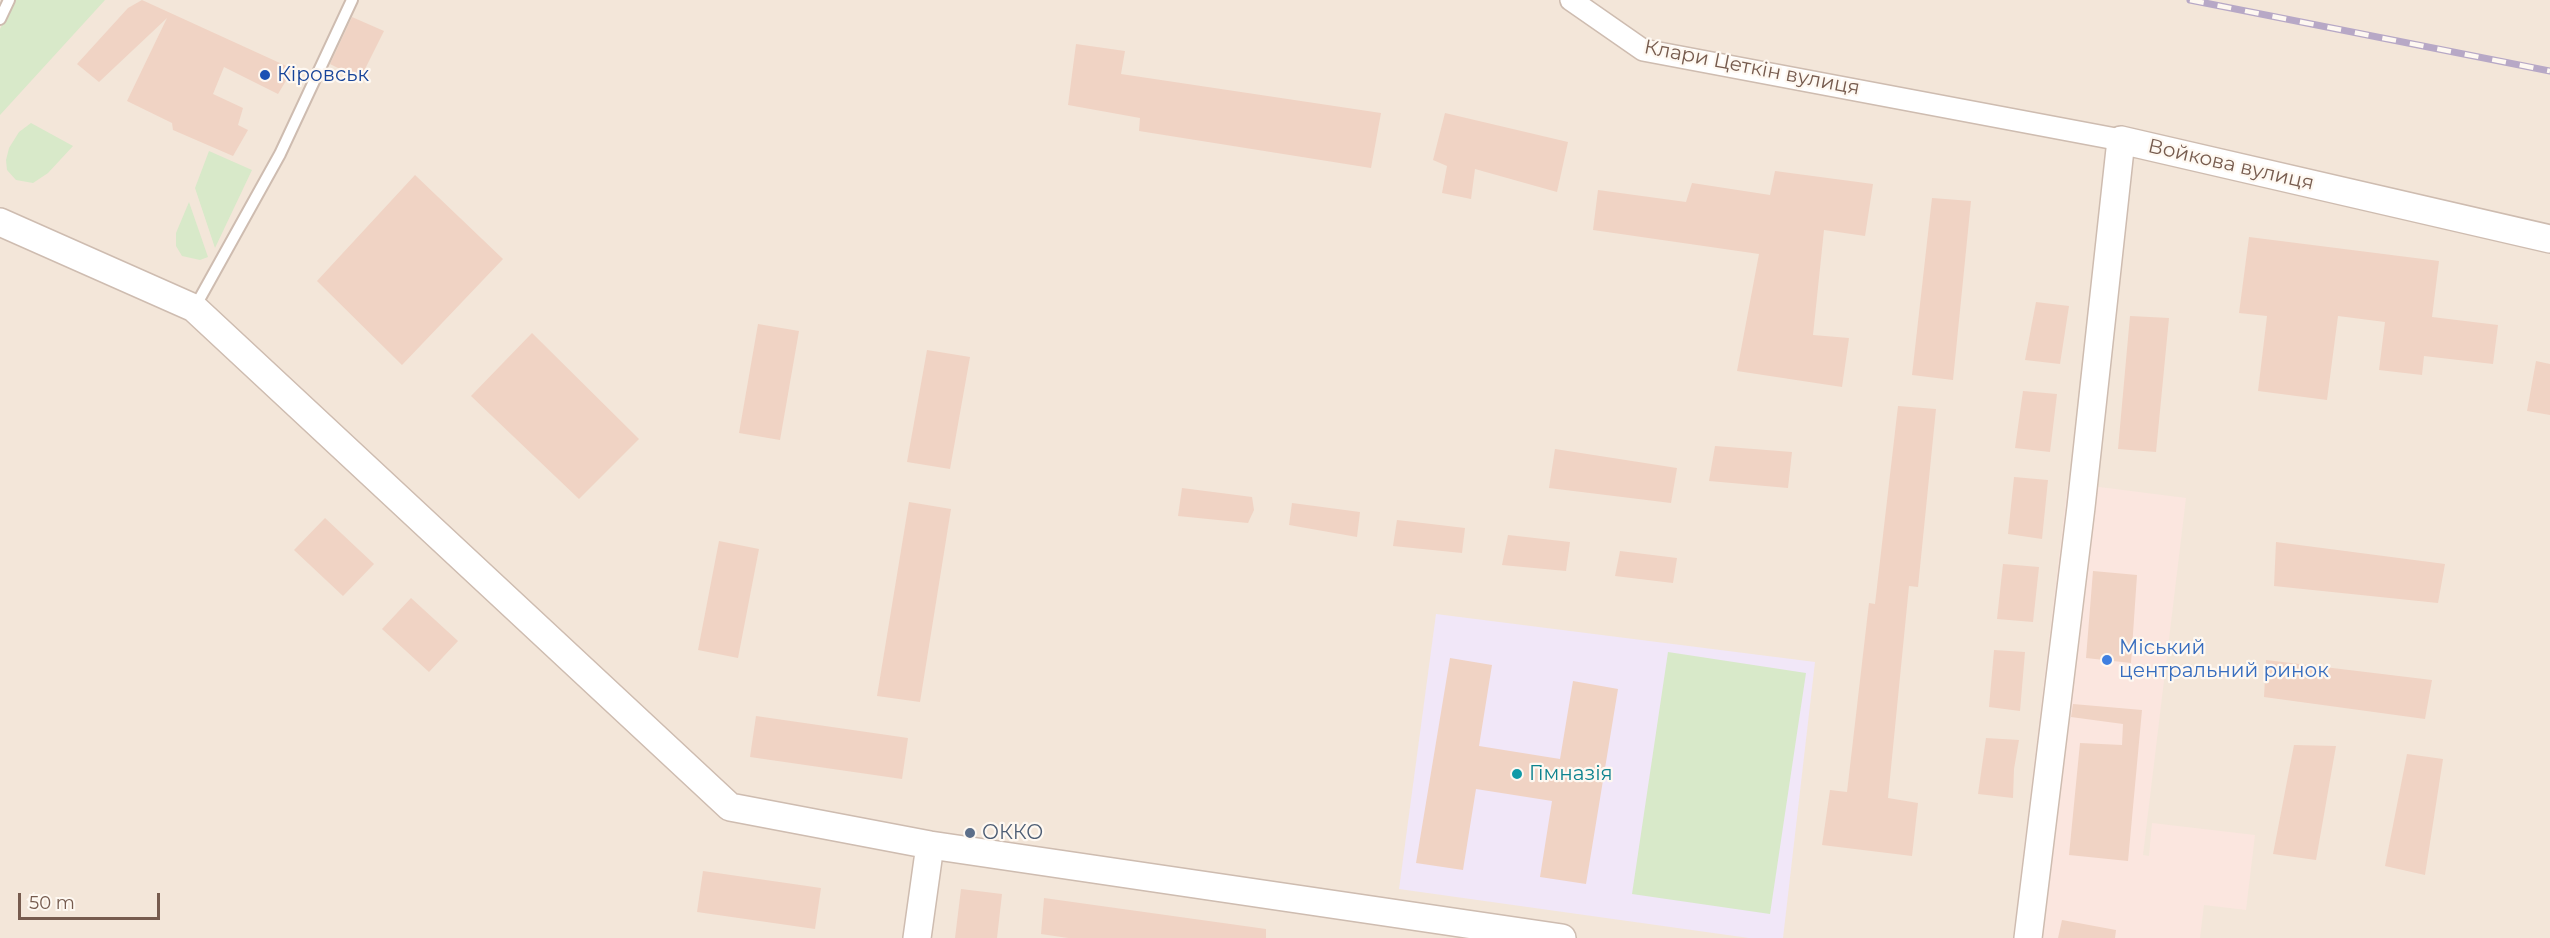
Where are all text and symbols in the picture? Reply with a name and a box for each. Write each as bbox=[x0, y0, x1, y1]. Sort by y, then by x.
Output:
street label: Клари Цеткін вулиця bbox=[1642, 35, 1862, 101]
place label: Кіровськ bbox=[277, 63, 369, 87]
marker: Кіровськ bbox=[258, 68, 272, 82]
street label: Войкова вулиця bbox=[2146, 134, 2316, 196]
place label: Міський центральний ринок bbox=[2119, 636, 2329, 683]
marker: Міський центральний ринок bbox=[2100, 653, 2114, 667]
place label: Гімназія bbox=[1529, 762, 1613, 786]
marker: Гімназія bbox=[1510, 767, 1524, 781]
place label: ОККО bbox=[982, 821, 1043, 845]
marker: ОККО bbox=[963, 826, 977, 840]
scale bar bbox=[21, 881, 164, 919]
text: 50 m bbox=[29, 892, 75, 914]

